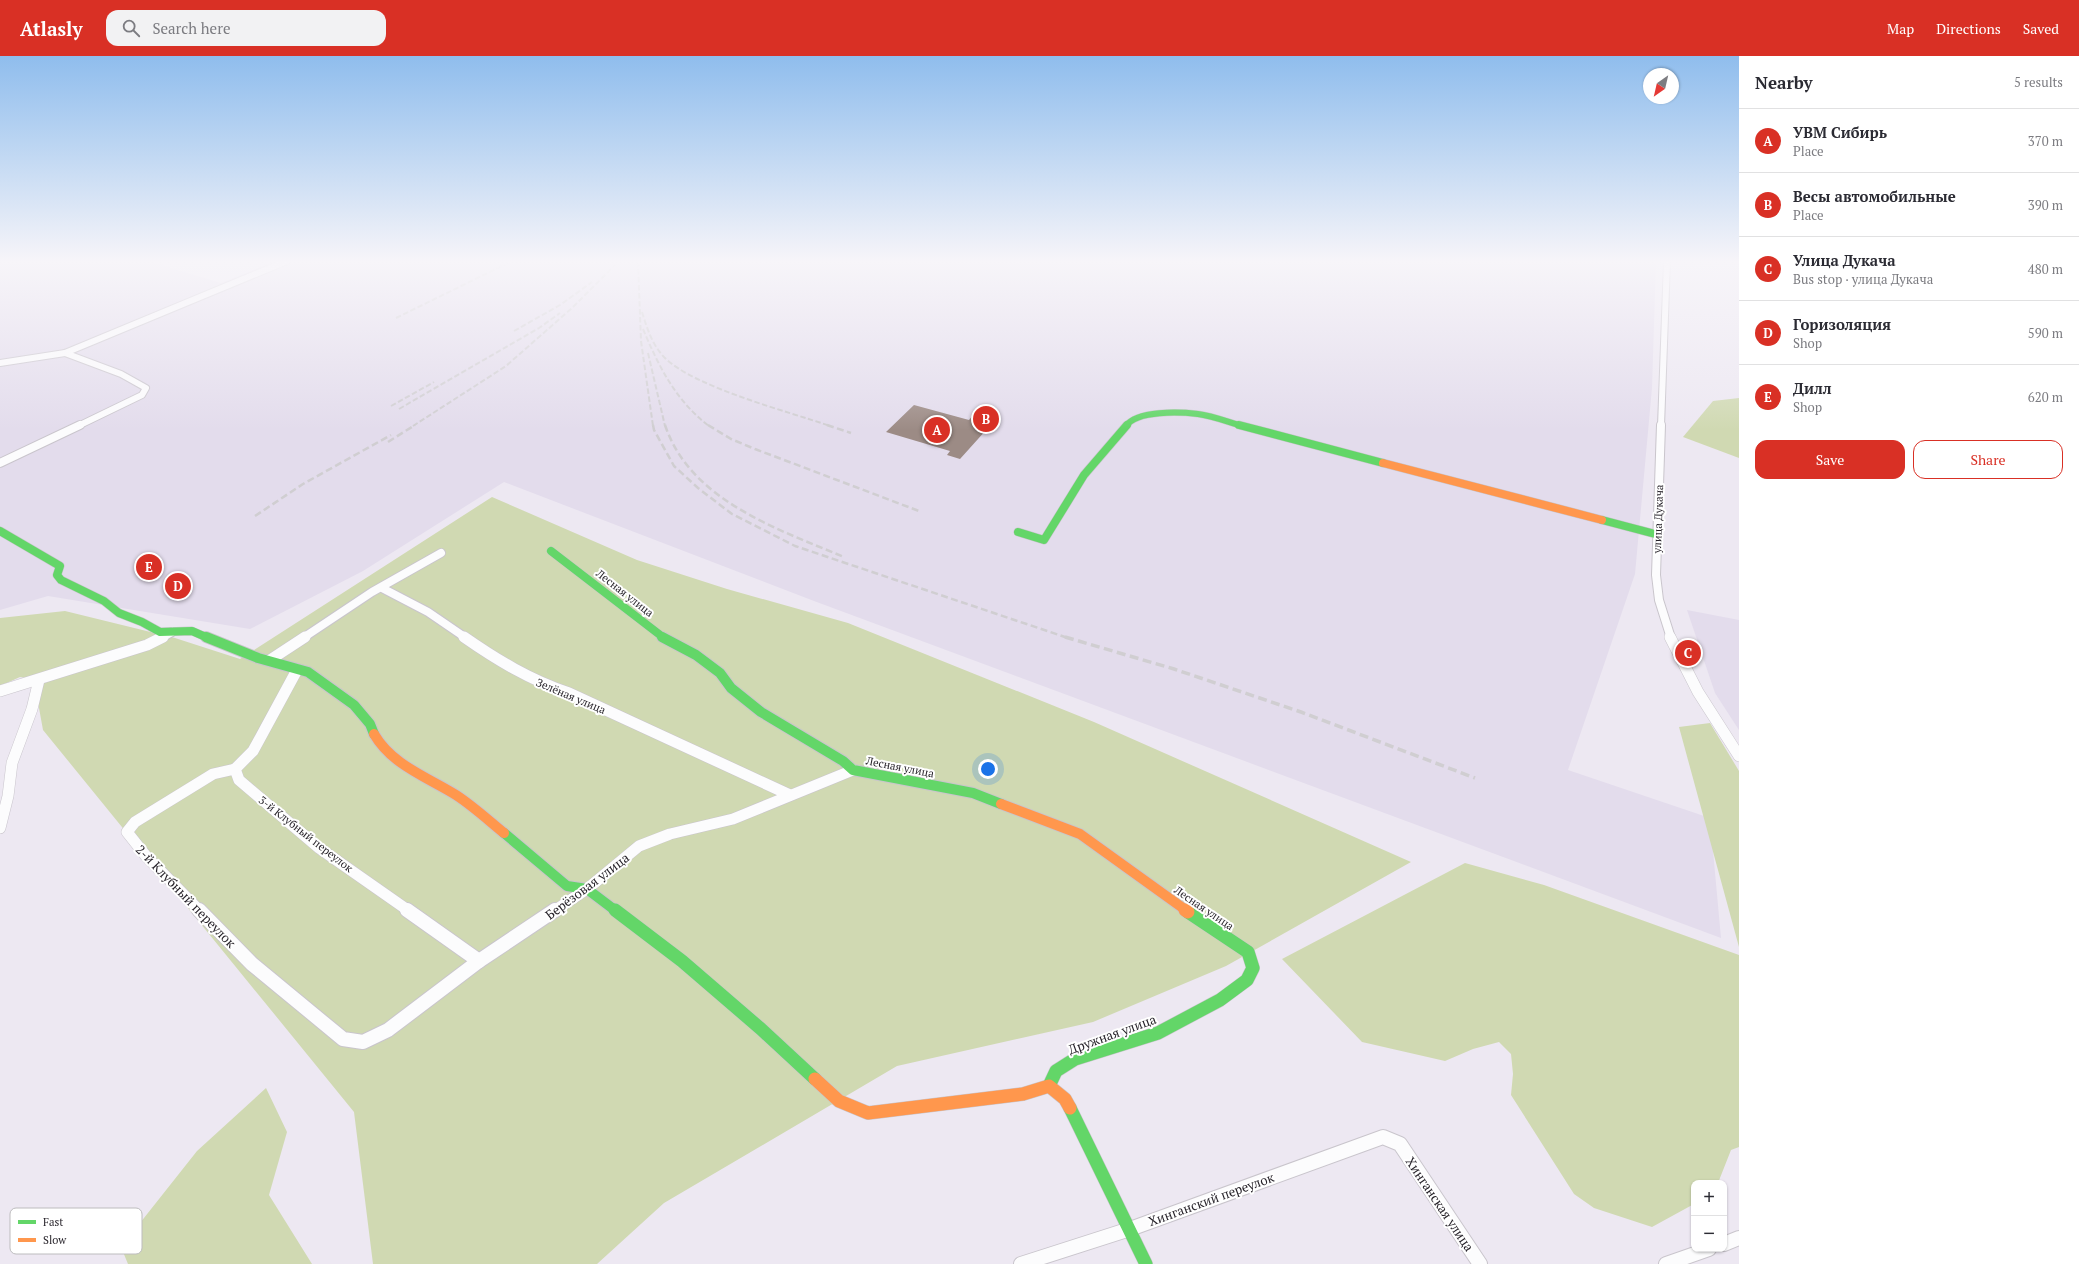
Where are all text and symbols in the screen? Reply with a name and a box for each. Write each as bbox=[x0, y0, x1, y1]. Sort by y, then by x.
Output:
search box bbox=[106, 10, 386, 46]
text: Atlasly bbox=[20, 16, 82, 41]
icon: search bbox=[120, 17, 142, 39]
text: Search here bbox=[152, 18, 230, 38]
text: Map bbox=[1887, 19, 1914, 38]
text: Directions bbox=[1936, 19, 2001, 38]
text: Saved bbox=[2023, 19, 2059, 38]
north arrow bbox=[1643, 68, 1679, 104]
text: Nearby bbox=[1755, 71, 1813, 94]
text: 5 results bbox=[2014, 73, 2063, 91]
text: УВМ Сибирь bbox=[1793, 122, 1887, 142]
text: A bbox=[1763, 132, 1773, 150]
text: 370 m bbox=[2028, 132, 2063, 150]
text: Place bbox=[1793, 142, 1824, 160]
text: Весы автомобильные bbox=[1793, 186, 1956, 206]
text: B bbox=[1764, 196, 1772, 214]
text: 390 m bbox=[2028, 196, 2063, 214]
text: Place bbox=[1793, 206, 1824, 224]
text: Улица Дукача bbox=[1793, 250, 1896, 270]
text: C bbox=[1764, 260, 1772, 278]
text: 480 m bbox=[2028, 260, 2063, 278]
text: Bus stop · улица Дукача bbox=[1793, 270, 1933, 288]
text: Горизоляция bbox=[1793, 314, 1891, 334]
text: D bbox=[1763, 324, 1773, 342]
text: 590 m bbox=[2028, 324, 2063, 342]
text: Shop bbox=[1793, 334, 1822, 352]
text: Дилл bbox=[1793, 378, 1832, 398]
text: E bbox=[1764, 388, 1772, 406]
text: 620 m bbox=[2028, 388, 2063, 406]
text: Shop bbox=[1793, 398, 1822, 416]
pin: B bbox=[973, 404, 999, 434]
pin: A bbox=[924, 415, 950, 445]
button: Save bbox=[1755, 440, 1905, 479]
button: Share bbox=[1913, 440, 2063, 479]
street label: улица Дукача bbox=[1650, 484, 1666, 555]
pin: E bbox=[136, 552, 162, 582]
street label: Лесная улица bbox=[593, 566, 657, 620]
pin: D bbox=[165, 571, 191, 601]
pin: C bbox=[1675, 638, 1701, 668]
street label: Зелёная улица bbox=[534, 675, 608, 717]
street label: Лесная улица bbox=[864, 753, 936, 781]
your location bbox=[978, 759, 998, 779]
street label: 3-й Клубный переулок bbox=[256, 793, 356, 875]
street label: 2-й Клубный переулок bbox=[132, 840, 241, 952]
street label: Берёзовая улица bbox=[541, 848, 633, 924]
street label: Лесная улица bbox=[1171, 882, 1237, 933]
street label: Дружная улица bbox=[1065, 1010, 1159, 1058]
street label: Хинганская улица bbox=[1402, 1153, 1479, 1255]
street label: Хинганский переулок bbox=[1146, 1168, 1277, 1230]
map controls bbox=[1691, 1180, 1727, 1252]
button: + bbox=[1691, 1180, 1727, 1216]
legend bbox=[10, 1208, 142, 1254]
text: Fast bbox=[43, 1215, 63, 1229]
button: − bbox=[1691, 1216, 1727, 1252]
text: Slow bbox=[43, 1233, 67, 1247]

